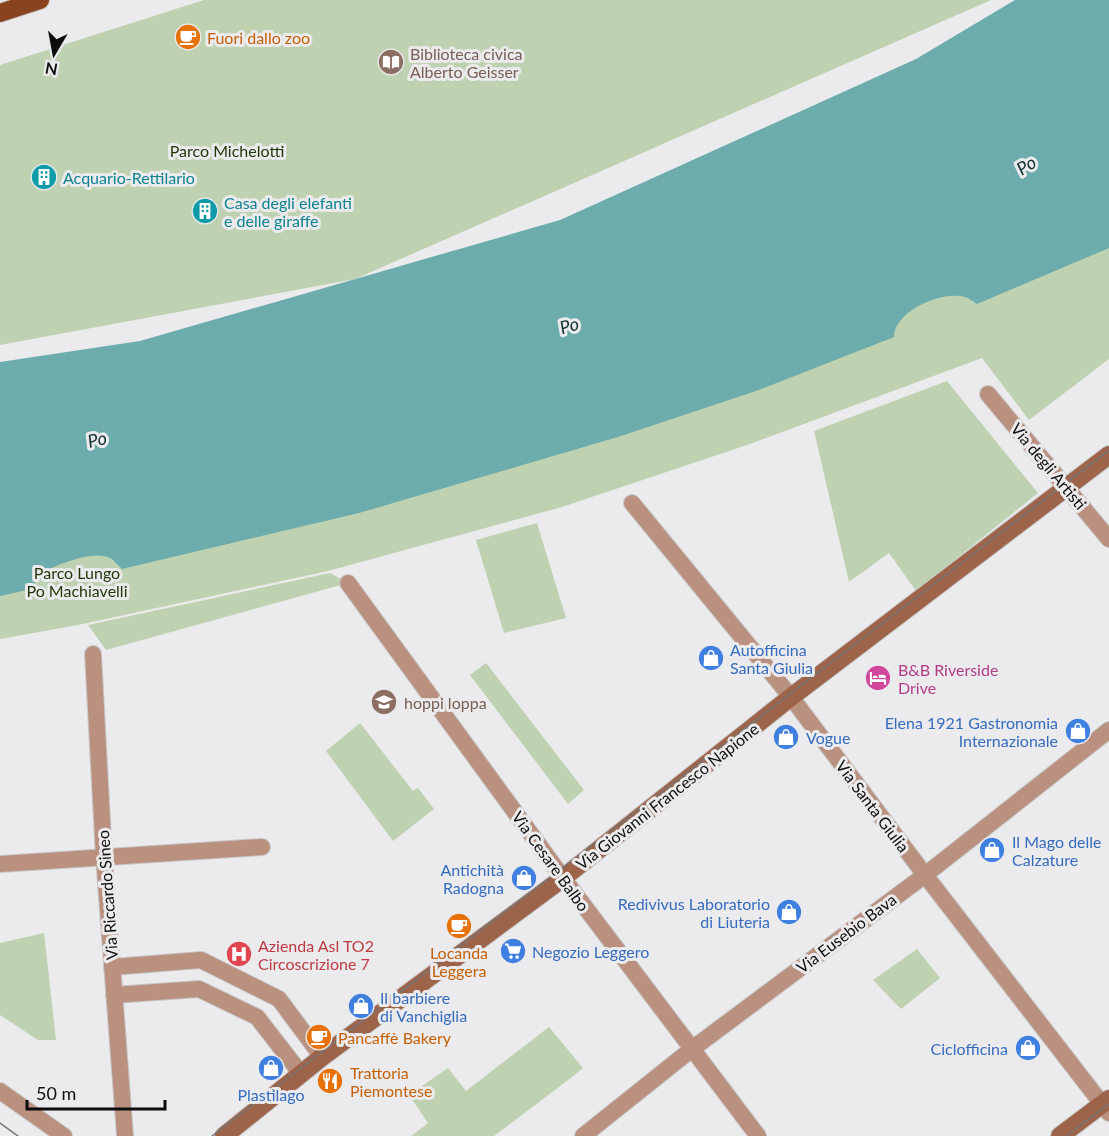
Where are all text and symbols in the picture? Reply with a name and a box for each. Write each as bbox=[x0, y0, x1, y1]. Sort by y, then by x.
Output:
cafe icon: Fuori dallo zoo bbox=[173, 22, 203, 52]
north arrow bbox=[24, 24, 84, 84]
place label: Fuori dallo zoo bbox=[207, 28, 310, 47]
place label: Biblioteca civica Alberto Geisser bbox=[410, 44, 523, 81]
library icon: Biblioteca civica Alberto Geisser bbox=[376, 47, 406, 77]
text: N bbox=[44, 59, 59, 80]
park label: Parco Michelotti bbox=[170, 141, 284, 160]
water label: Po bbox=[1012, 151, 1040, 179]
building icon: Acquario-Rettilario bbox=[29, 162, 59, 192]
place label: Acquario-Rettilario bbox=[63, 168, 195, 187]
place label: Casa degli elefanti e delle giraffe bbox=[224, 193, 352, 230]
building icon: Casa degli elefanti e delle giraffe bbox=[190, 196, 220, 226]
water label: Po bbox=[557, 312, 581, 338]
street label: Via degli Artisti bbox=[1007, 419, 1091, 513]
water label: Po bbox=[85, 426, 109, 452]
park label: Parco Lungo Po Machiavelli bbox=[27, 563, 127, 600]
place label: Autofficina Santa Giulia bbox=[730, 640, 813, 677]
shop icon: Autofficina Santa Giulia bbox=[696, 643, 726, 673]
place label: B&B Riverside Drive bbox=[898, 660, 998, 697]
hotel icon: B&B Riverside Drive bbox=[863, 663, 893, 693]
school or university icon: hoppi loppa bbox=[369, 687, 399, 717]
place label: hoppi loppa bbox=[404, 693, 487, 712]
place label: Elena 1921 Gastronomia Internazionale bbox=[885, 713, 1058, 750]
shop icon: Elena 1921 Gastronomia Internazionale bbox=[1063, 716, 1093, 746]
street label: Via Giovanni Francesco Napione bbox=[572, 719, 762, 873]
shop icon: Vogue bbox=[771, 722, 801, 752]
place label: Vogue bbox=[806, 728, 850, 747]
street label: Via Santa Giulia bbox=[832, 756, 914, 856]
street label: Via Cesare Balbo bbox=[508, 807, 594, 915]
street label: Via Riccardo Sineo bbox=[93, 829, 121, 961]
place label: Il Mago delle Calzature bbox=[1012, 832, 1102, 869]
shop icon: Il Mago delle Calzature bbox=[977, 835, 1007, 865]
place label: Antichità Radogna bbox=[440, 860, 504, 897]
shop icon: Antichità Radogna bbox=[509, 863, 539, 893]
street label: Via Eusebio Bava bbox=[792, 889, 900, 977]
place label: Redivivus Laboratorio di Liuteria bbox=[618, 894, 770, 931]
shop icon: Redivivus Laboratorio di Liuteria bbox=[774, 897, 804, 927]
cafe icon: Locanda Leggera bbox=[444, 911, 474, 941]
place label: Azienda Asl TO2 Circoscrizione 7 bbox=[258, 936, 374, 973]
supermarket icon: Negozio Leggero bbox=[498, 936, 528, 966]
hospital icon: Azienda Asl TO2 Circoscrizione 7 bbox=[224, 939, 254, 969]
place label: Negozio Leggero bbox=[532, 942, 649, 961]
place label: Locanda Leggera bbox=[430, 943, 488, 980]
place label: Il barbiere di Vanchiglia bbox=[380, 988, 467, 1025]
shop icon: Il barbiere di Vanchiglia bbox=[346, 991, 376, 1021]
cafe icon: Pancaffè Bakery bbox=[304, 1022, 334, 1052]
place label: Pancaffè Bakery bbox=[338, 1028, 452, 1047]
shop icon: Ciclofficina bbox=[1013, 1033, 1043, 1063]
place label: Ciclofficina bbox=[931, 1039, 1008, 1058]
shop icon: Plastilago bbox=[256, 1053, 286, 1083]
place label: Trattoria Piemontese bbox=[350, 1063, 432, 1100]
restaurant icon: Trattoria Piemontese bbox=[315, 1066, 345, 1096]
scale bar bbox=[27, 1073, 165, 1111]
text: 50 m bbox=[36, 1082, 76, 1104]
place label: Plastilago bbox=[237, 1085, 305, 1104]

